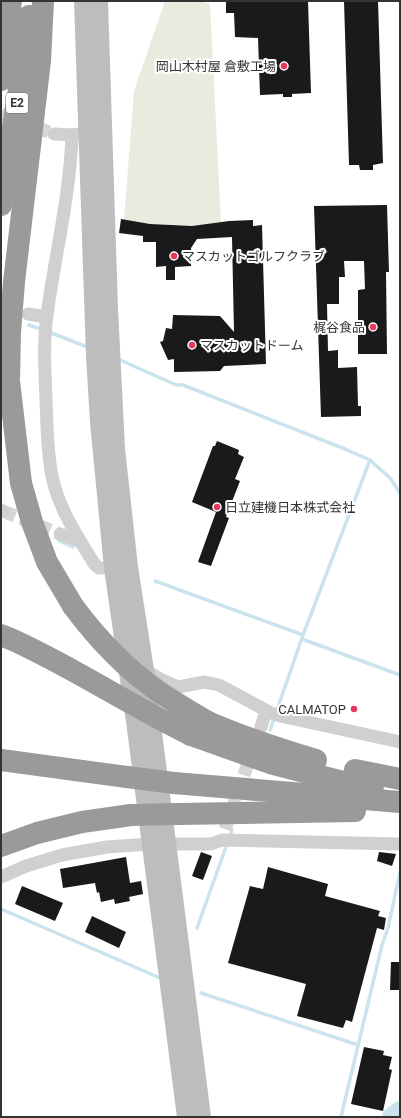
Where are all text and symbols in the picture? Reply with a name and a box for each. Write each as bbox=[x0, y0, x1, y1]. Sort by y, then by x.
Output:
place label: 岡山木村屋 倉敷工場 bbox=[156, 59, 276, 74]
marker: 岡山木村屋 倉敷工場 bbox=[279, 61, 289, 71]
road number: E2 bbox=[6, 93, 28, 113]
place label: マスカットゴルフクラブ bbox=[182, 249, 325, 264]
marker: マスカットゴルフクラブ bbox=[169, 251, 179, 261]
place label: 梶谷食品 bbox=[313, 320, 365, 335]
marker: 梶谷食品 bbox=[368, 322, 378, 332]
place label: マスカットドーム bbox=[200, 338, 304, 353]
marker: マスカットドーム bbox=[187, 340, 197, 350]
place label: 日立建機日本株式会社 bbox=[225, 500, 355, 515]
marker: 日立建機日本株式会社 bbox=[212, 502, 222, 512]
place label: CALMATOP bbox=[278, 702, 346, 717]
marker: CALMATOP bbox=[349, 704, 359, 714]

